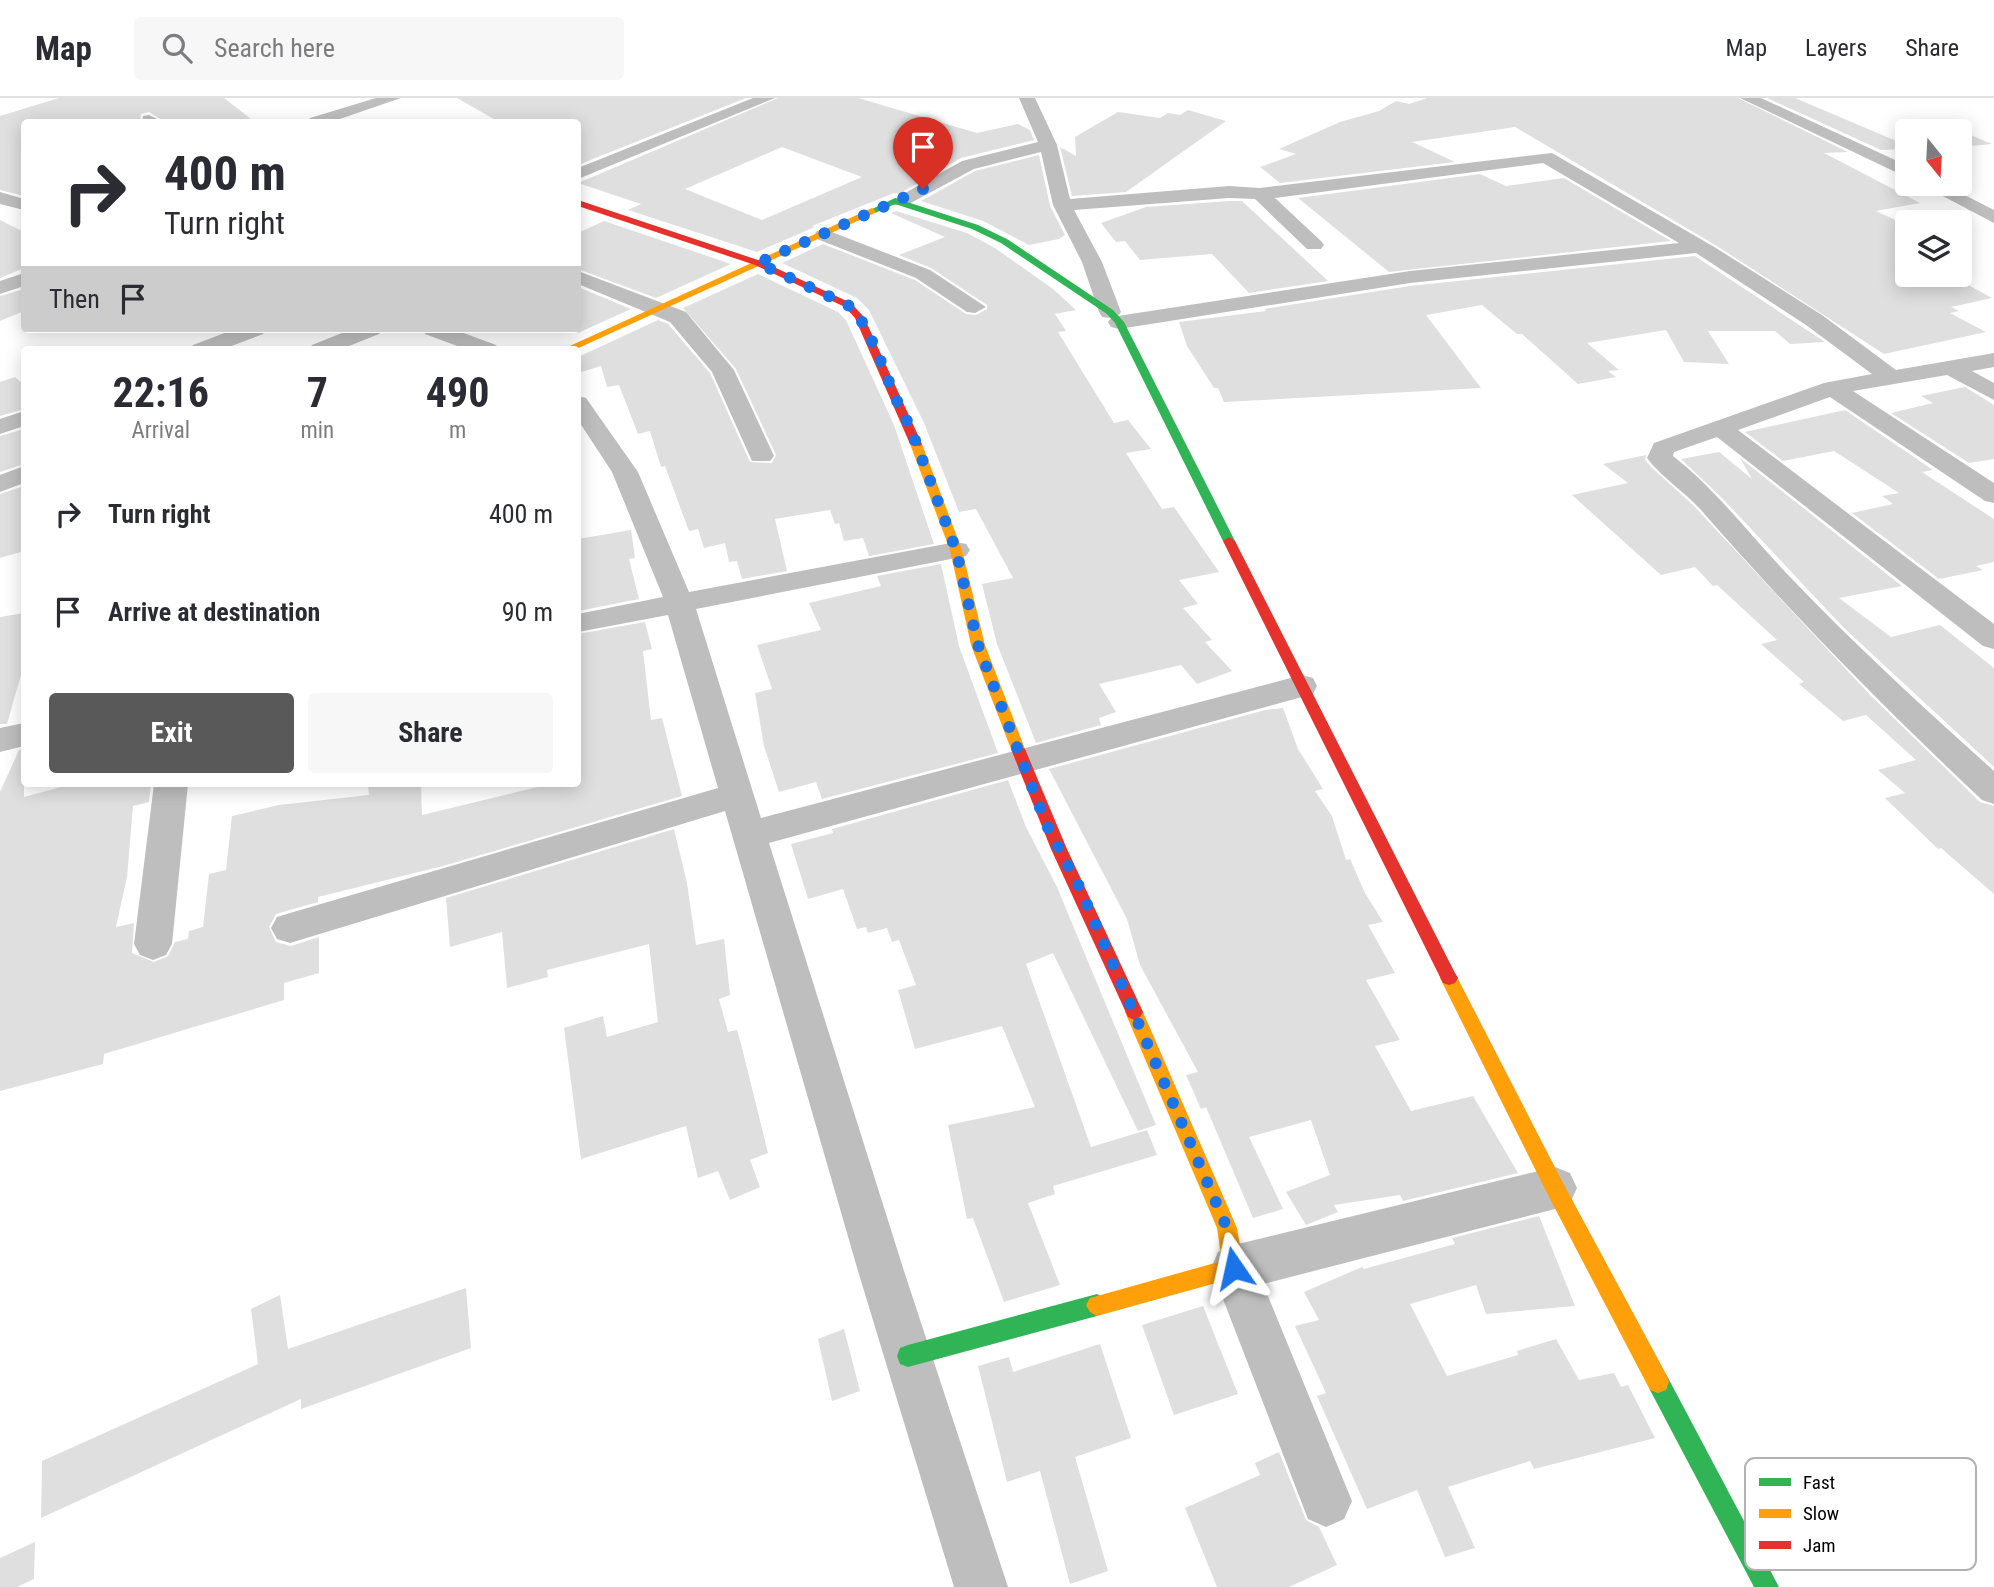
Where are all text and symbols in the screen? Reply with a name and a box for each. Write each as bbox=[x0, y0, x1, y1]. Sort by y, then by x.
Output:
search box bbox=[134, 17, 624, 80]
text: Map bbox=[35, 29, 92, 68]
icon: search bbox=[158, 29, 196, 67]
text: Search here bbox=[214, 33, 335, 63]
text: Map bbox=[1726, 34, 1767, 62]
text: Layers bbox=[1805, 34, 1867, 62]
text: Share bbox=[1905, 34, 1959, 62]
pin bbox=[893, 117, 953, 189]
north arrow bbox=[1895, 119, 1972, 196]
map controls bbox=[1895, 119, 1972, 287]
icon: arrive bbox=[904, 128, 942, 166]
text: 400 m bbox=[164, 145, 286, 202]
icon: right bbox=[49, 147, 140, 238]
text: Turn right bbox=[164, 204, 285, 242]
button: layers bbox=[1895, 210, 1972, 287]
icon: arrive bbox=[114, 280, 152, 318]
text: Then bbox=[49, 284, 100, 314]
text: 22:16 bbox=[113, 368, 209, 417]
text: 7 bbox=[307, 368, 328, 417]
text: 490 bbox=[426, 368, 489, 417]
text: Arrival bbox=[131, 417, 190, 444]
text: min bbox=[300, 417, 334, 444]
text: m bbox=[449, 417, 466, 444]
icon: right bbox=[49, 495, 87, 533]
text: Turn right bbox=[108, 499, 210, 529]
text: 400 m bbox=[489, 499, 553, 529]
icon: arrive bbox=[49, 593, 87, 631]
text: Arrive at destination bbox=[108, 597, 320, 627]
text: 90 m bbox=[502, 597, 553, 627]
button: Exit bbox=[49, 693, 294, 773]
button: Share bbox=[308, 693, 553, 773]
position arrow bbox=[1197, 1231, 1271, 1305]
legend bbox=[1745, 1458, 1976, 1570]
text: Fast bbox=[1803, 1471, 1835, 1494]
text: Slow bbox=[1803, 1502, 1839, 1525]
text: Jam bbox=[1803, 1534, 1836, 1557]

